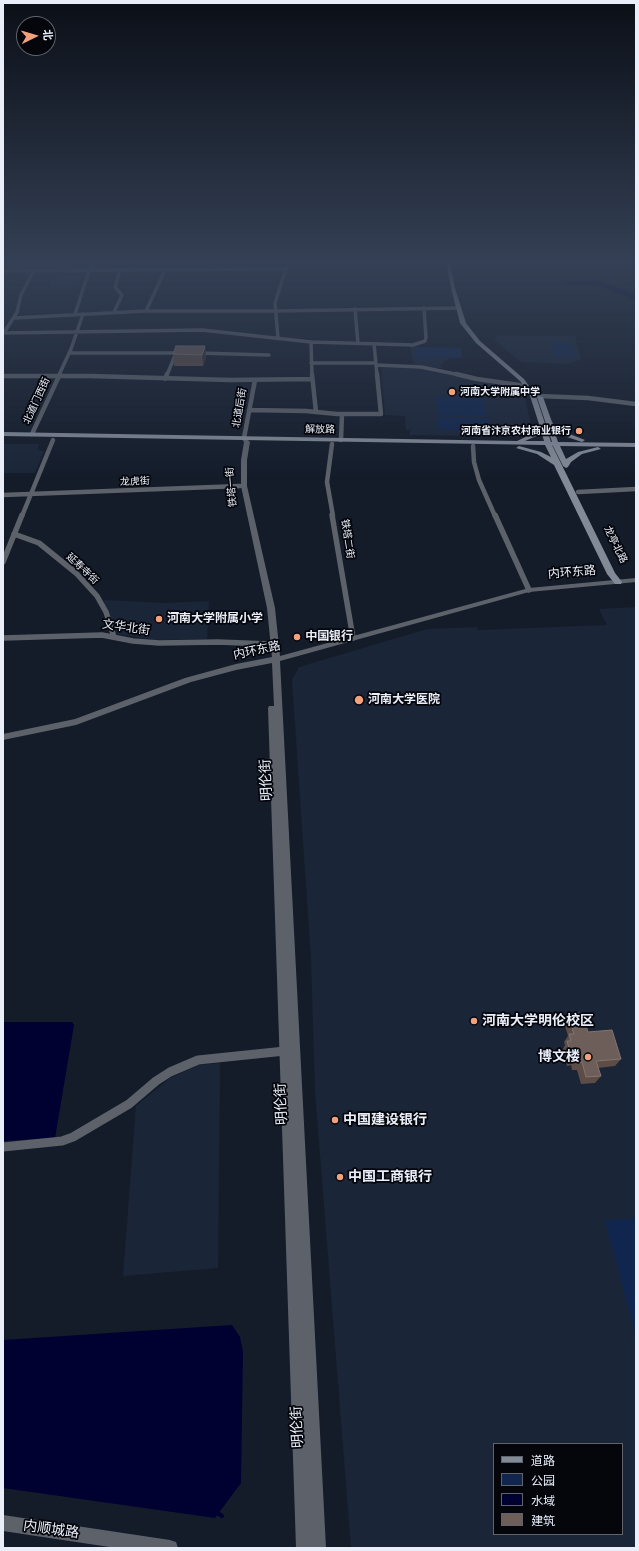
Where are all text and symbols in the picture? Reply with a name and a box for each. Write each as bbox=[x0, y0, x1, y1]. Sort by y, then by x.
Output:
north arrow bbox=[16, 16, 56, 56]
text: 北 bbox=[41, 29, 54, 41]
street label: 北道门西街 bbox=[21, 376, 53, 426]
place label: 河南大学附属中学 bbox=[460, 386, 540, 398]
street label: 北道后街 bbox=[231, 387, 249, 429]
marker: 河南大学附属中学 bbox=[447, 387, 457, 397]
street label: 解放路 bbox=[305, 424, 335, 436]
place label: 河南省汴京农村商业银行 bbox=[461, 425, 571, 437]
marker: 河南省汴京农村商业银行 bbox=[574, 426, 584, 436]
street label: 铁塔一街 bbox=[224, 467, 240, 507]
street label: 龙虎街 bbox=[120, 475, 150, 489]
street label: 铁塔二街 bbox=[338, 518, 356, 560]
street label: 龙亭北路 bbox=[601, 524, 629, 566]
street label: 延寿寺街 bbox=[63, 551, 101, 587]
street label: 内环东路 bbox=[547, 564, 597, 582]
place label: 河南大学附属小学 bbox=[167, 612, 263, 626]
marker: 河南大学附属小学 bbox=[154, 614, 164, 624]
street label: 文华北街 bbox=[101, 618, 151, 638]
place label: 中国银行 bbox=[305, 630, 353, 644]
marker: 中国银行 bbox=[292, 632, 302, 642]
street label: 内环东路 bbox=[232, 639, 282, 663]
place label: 河南大学医院 bbox=[368, 693, 440, 707]
marker: 河南大学医院 bbox=[353, 694, 365, 706]
street label: 明伦街 bbox=[258, 759, 276, 801]
place label: 河南大学明伦校区 bbox=[482, 1013, 594, 1029]
marker: 河南大学明伦校区 bbox=[469, 1016, 479, 1026]
place label: 博文楼 bbox=[538, 1049, 580, 1065]
marker: 博文楼 bbox=[583, 1052, 593, 1062]
street label: 明伦街 bbox=[273, 1083, 291, 1125]
place label: 中国建设银行 bbox=[343, 1112, 427, 1128]
marker: 中国建设银行 bbox=[330, 1115, 340, 1125]
place label: 中国工商银行 bbox=[348, 1169, 432, 1185]
marker: 中国工商银行 bbox=[335, 1172, 345, 1182]
street label: 明伦街 bbox=[289, 1406, 307, 1448]
legend bbox=[493, 1443, 623, 1535]
text: 道路 bbox=[531, 1454, 555, 1468]
text: 公园 bbox=[531, 1474, 555, 1488]
text: 水域 bbox=[531, 1494, 555, 1508]
text: 建筑 bbox=[531, 1514, 555, 1528]
street label: 内顺城路 bbox=[22, 1518, 80, 1542]

